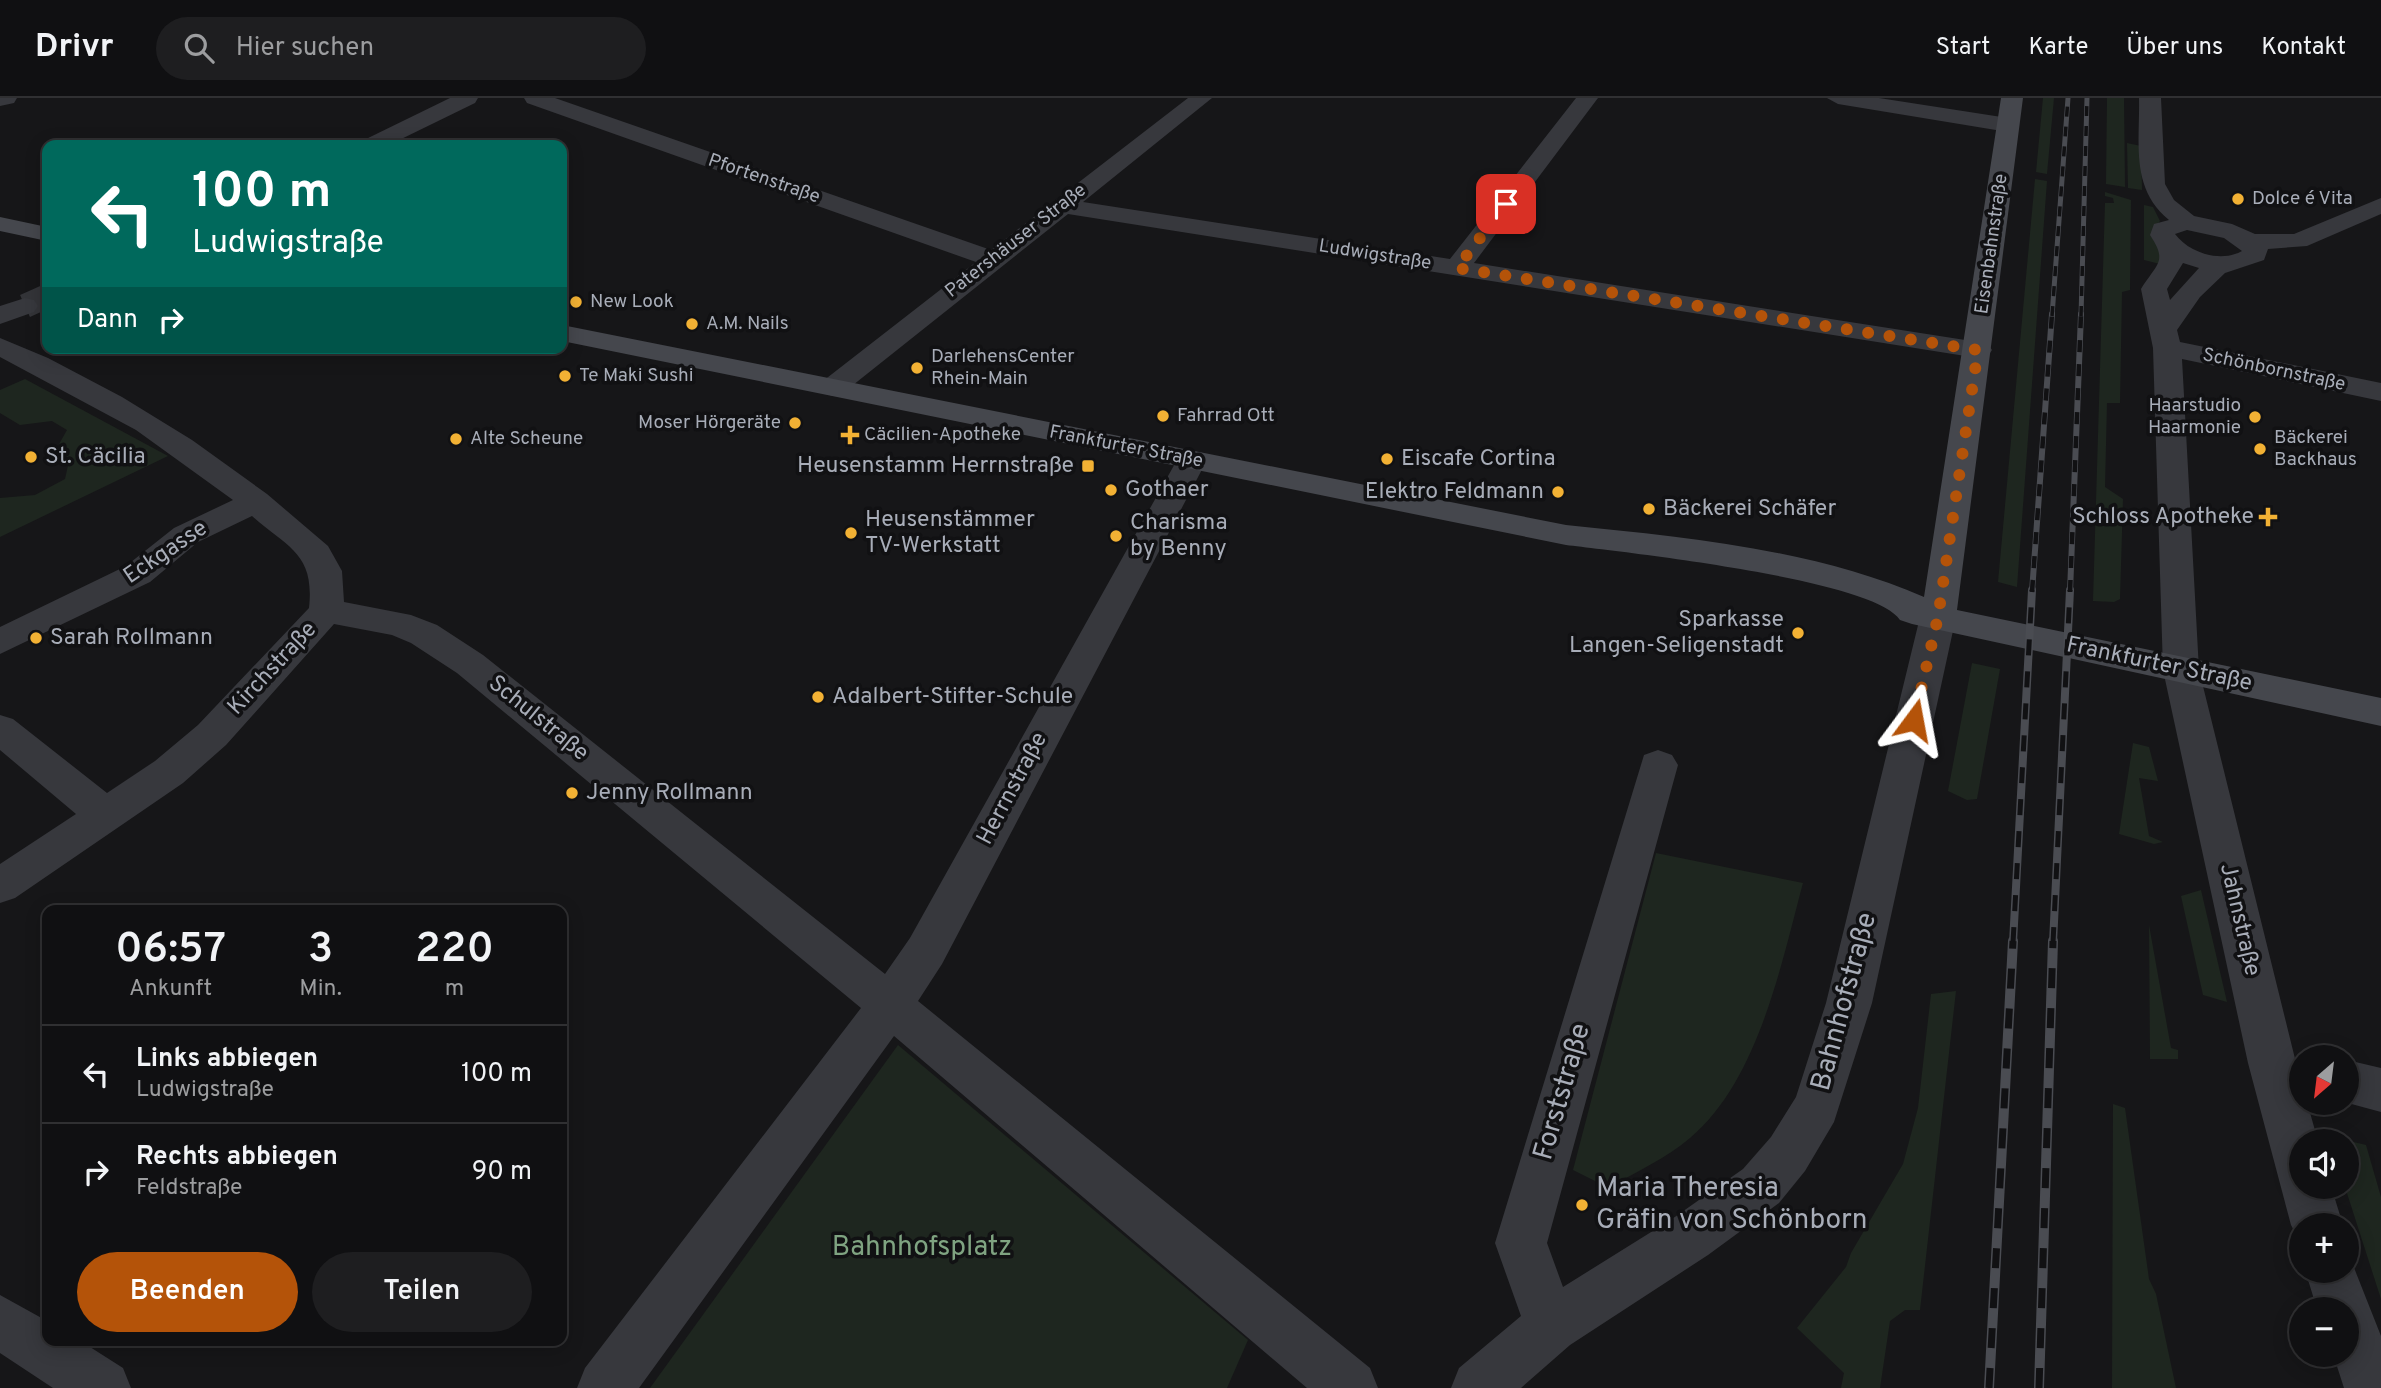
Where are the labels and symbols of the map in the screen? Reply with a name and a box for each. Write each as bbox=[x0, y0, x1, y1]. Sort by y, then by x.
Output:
street label: Pfortenstraße bbox=[705, 149, 823, 209]
street label: Eisenbahnstraße bbox=[1970, 172, 2014, 316]
pin bbox=[1476, 174, 1536, 234]
street label: Patershäuser Straße bbox=[941, 178, 1091, 304]
place label: Dolce é Vita bbox=[2252, 187, 2353, 211]
marker: Dolce é Vita bbox=[2230, 191, 2246, 207]
street label: Ludwigstraße bbox=[1317, 234, 1433, 276]
place label: New Look bbox=[590, 290, 674, 314]
marker: New Look bbox=[568, 294, 584, 310]
place label: A.M. Nails bbox=[706, 312, 789, 336]
marker: A.M. Nails bbox=[684, 316, 700, 332]
street label: Schönbornstraße bbox=[2200, 343, 2348, 397]
place label: DarlehensCenter Rhein-Main bbox=[931, 345, 1075, 391]
marker: DarlehensCenter Rhein-Main bbox=[909, 360, 925, 376]
place label: Te Maki Sushi bbox=[579, 364, 694, 388]
marker: Te Maki Sushi bbox=[557, 368, 573, 384]
place label: Haarstudio Haarmonie bbox=[2148, 394, 2241, 440]
place label: Fahrrad Ott bbox=[1177, 404, 1275, 428]
marker: Fahrrad Ott bbox=[1155, 408, 1171, 424]
marker: Haarstudio Haarmonie bbox=[2247, 409, 2263, 425]
place label: Moser Hörgeräte bbox=[638, 411, 781, 435]
marker: Moser Hörgeräte bbox=[787, 415, 803, 431]
street label: Frankfurter Straße bbox=[1047, 420, 1205, 474]
place label: Cäcilien-Apotheke bbox=[864, 423, 1021, 447]
place label: Bäckerei Backhaus bbox=[2274, 426, 2357, 472]
place label: Alte Scheune bbox=[470, 427, 583, 451]
marker: Cäcilien-Apotheke bbox=[842, 427, 858, 443]
marker: Alte Scheune bbox=[448, 431, 464, 447]
marker: Bäckerei Backhaus bbox=[2252, 441, 2268, 457]
place label: St. Cäcilia bbox=[45, 443, 146, 472]
place label: Eiscafe Cortina bbox=[1401, 445, 1556, 474]
marker: St. Cäcilia bbox=[23, 449, 39, 465]
marker: Eiscafe Cortina bbox=[1379, 451, 1395, 467]
place label: Heusenstamm Herrnstraße bbox=[797, 452, 1074, 481]
marker: Heusenstamm Herrnstraße bbox=[1080, 458, 1096, 474]
place label: Gothaer bbox=[1125, 476, 1209, 505]
place label: Elektro Feldmann bbox=[1365, 478, 1544, 507]
marker: Gothaer bbox=[1103, 482, 1119, 498]
marker: Elektro Feldmann bbox=[1550, 484, 1566, 500]
place label: Bäckerei Schäfer bbox=[1663, 495, 1836, 524]
marker: Bäckerei Schäfer bbox=[1641, 501, 1657, 517]
place label: Schloss Apotheke bbox=[2072, 503, 2254, 532]
place label: Heusenstämmer TV-Werkstatt bbox=[865, 506, 1035, 561]
place label: Charisma by Benny bbox=[1130, 509, 1228, 564]
marker: Schloss Apotheke bbox=[2260, 509, 2276, 525]
street label: Eckgasse bbox=[119, 514, 213, 592]
marker: Heusenstämmer TV-Werkstatt bbox=[843, 525, 859, 541]
marker: Charisma by Benny bbox=[1108, 528, 1124, 544]
place label: Sparkasse Langen-Seligenstadt bbox=[1569, 606, 1784, 661]
street label: Kirchstraße bbox=[222, 616, 324, 722]
place label: Sarah Rollmann bbox=[50, 624, 213, 653]
marker: Sparkasse Langen-Seligenstadt bbox=[1790, 625, 1806, 641]
marker: Sarah Rollmann bbox=[28, 630, 44, 646]
street label: Frankfurter Straße bbox=[2064, 631, 2254, 699]
street label: Schulstraße bbox=[482, 670, 594, 768]
place label: Adalbert-Stifter-Schule bbox=[832, 683, 1073, 712]
position arrow bbox=[1877, 683, 1951, 757]
marker: Adalbert-Stifter-Schule bbox=[810, 689, 826, 705]
street label: Herrnstraße bbox=[971, 728, 1055, 850]
place label: Jenny Rollmann bbox=[586, 779, 753, 808]
marker: Jenny Rollmann bbox=[564, 785, 580, 801]
street label: Jahnstraße bbox=[2212, 861, 2266, 979]
street label: Bahnhofstraße bbox=[1804, 909, 1886, 1095]
street label: Forststraße bbox=[1526, 1019, 1600, 1165]
north arrow bbox=[2289, 1045, 2359, 1115]
place label: Maria Theresia Gräfin von Schönborn bbox=[1596, 1171, 1868, 1239]
marker: Maria Theresia Gräfin von Schönborn bbox=[1574, 1197, 1590, 1213]
park label: Bahnhofsplatz bbox=[832, 1230, 1012, 1266]

